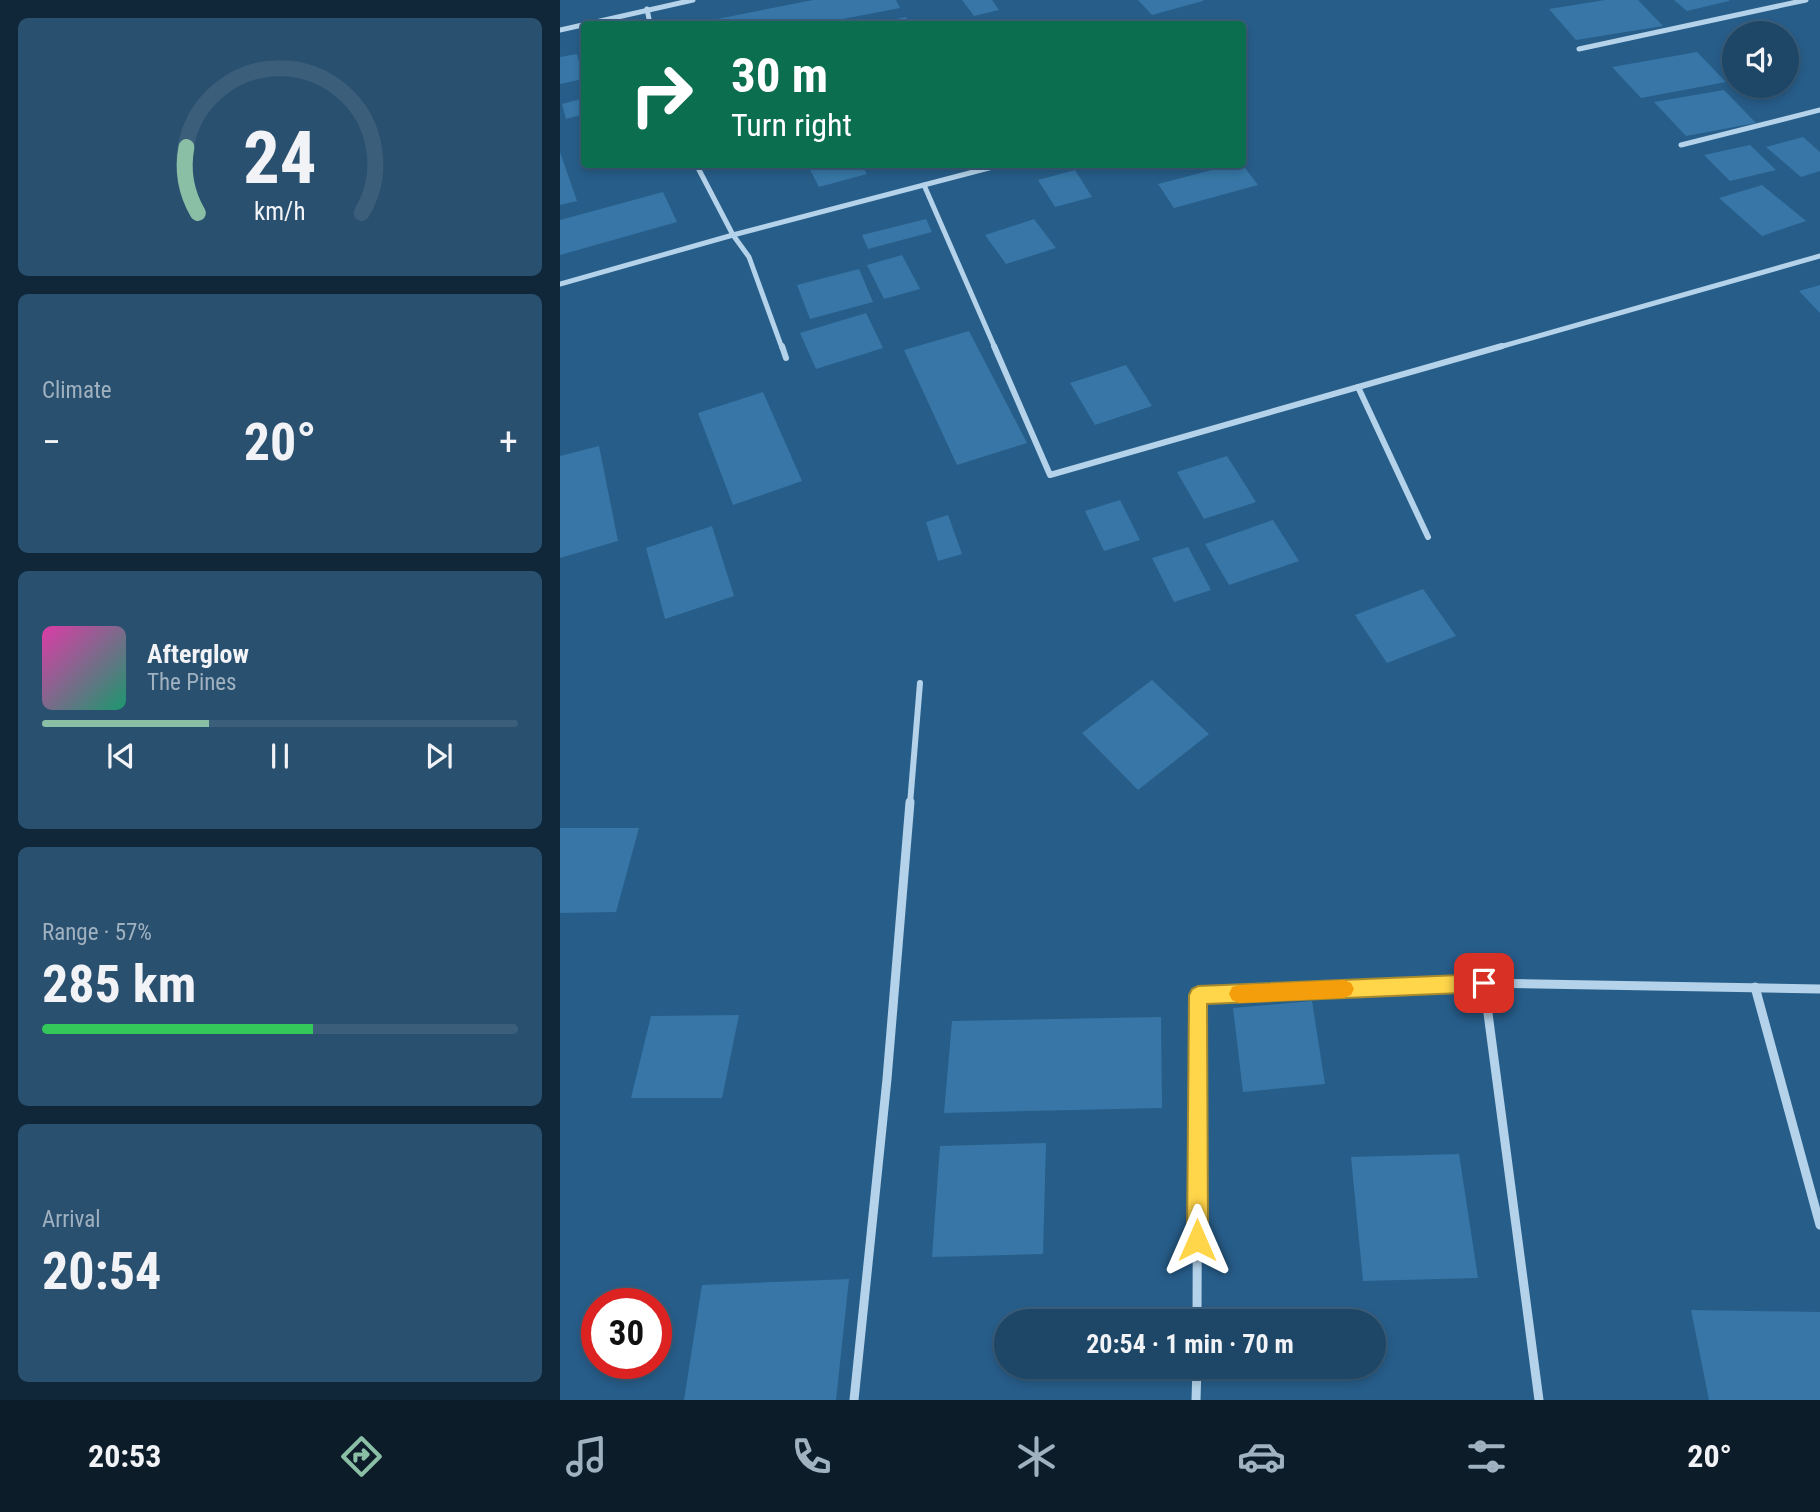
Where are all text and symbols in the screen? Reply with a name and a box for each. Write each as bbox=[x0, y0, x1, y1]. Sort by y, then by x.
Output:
map controls bbox=[1722, 21, 1799, 98]
button: sound bbox=[1722, 21, 1799, 98]
text: 30 m bbox=[731, 47, 828, 104]
icon: right bbox=[616, 49, 707, 140]
text: Turn right bbox=[731, 106, 852, 144]
text: 24 bbox=[243, 116, 317, 202]
text: km/h bbox=[254, 197, 306, 226]
text: Climate bbox=[42, 377, 112, 404]
text: 20° bbox=[244, 412, 316, 473]
text: − bbox=[42, 420, 61, 464]
text: + bbox=[499, 420, 518, 464]
text: Afterglow bbox=[147, 639, 249, 669]
text: The Pines bbox=[147, 669, 237, 696]
icon: previous bbox=[102, 737, 140, 775]
icon: pause bbox=[261, 737, 299, 775]
icon: next bbox=[420, 737, 458, 775]
text: Range · 57% bbox=[42, 919, 152, 946]
pin bbox=[1454, 953, 1514, 1013]
text: 285 km bbox=[42, 954, 196, 1015]
icon: arrive bbox=[1465, 964, 1503, 1002]
position arrow bbox=[1160, 1203, 1234, 1277]
text: Arrival bbox=[42, 1206, 101, 1233]
text: 20:54 bbox=[42, 1241, 161, 1302]
speed limit sign: 30 bbox=[581, 1288, 672, 1379]
text: 20:54 · 1 min · 70 m bbox=[1086, 1329, 1294, 1359]
icon: directions bbox=[337, 1432, 386, 1481]
icon: music bbox=[562, 1432, 611, 1481]
icon: phone bbox=[787, 1432, 836, 1481]
icon: climate bbox=[1012, 1432, 1061, 1481]
icon: car bbox=[1237, 1432, 1286, 1481]
icon: filters bbox=[1462, 1432, 1511, 1481]
text: 20:53 bbox=[88, 1437, 161, 1475]
text: 20° bbox=[1687, 1437, 1732, 1475]

